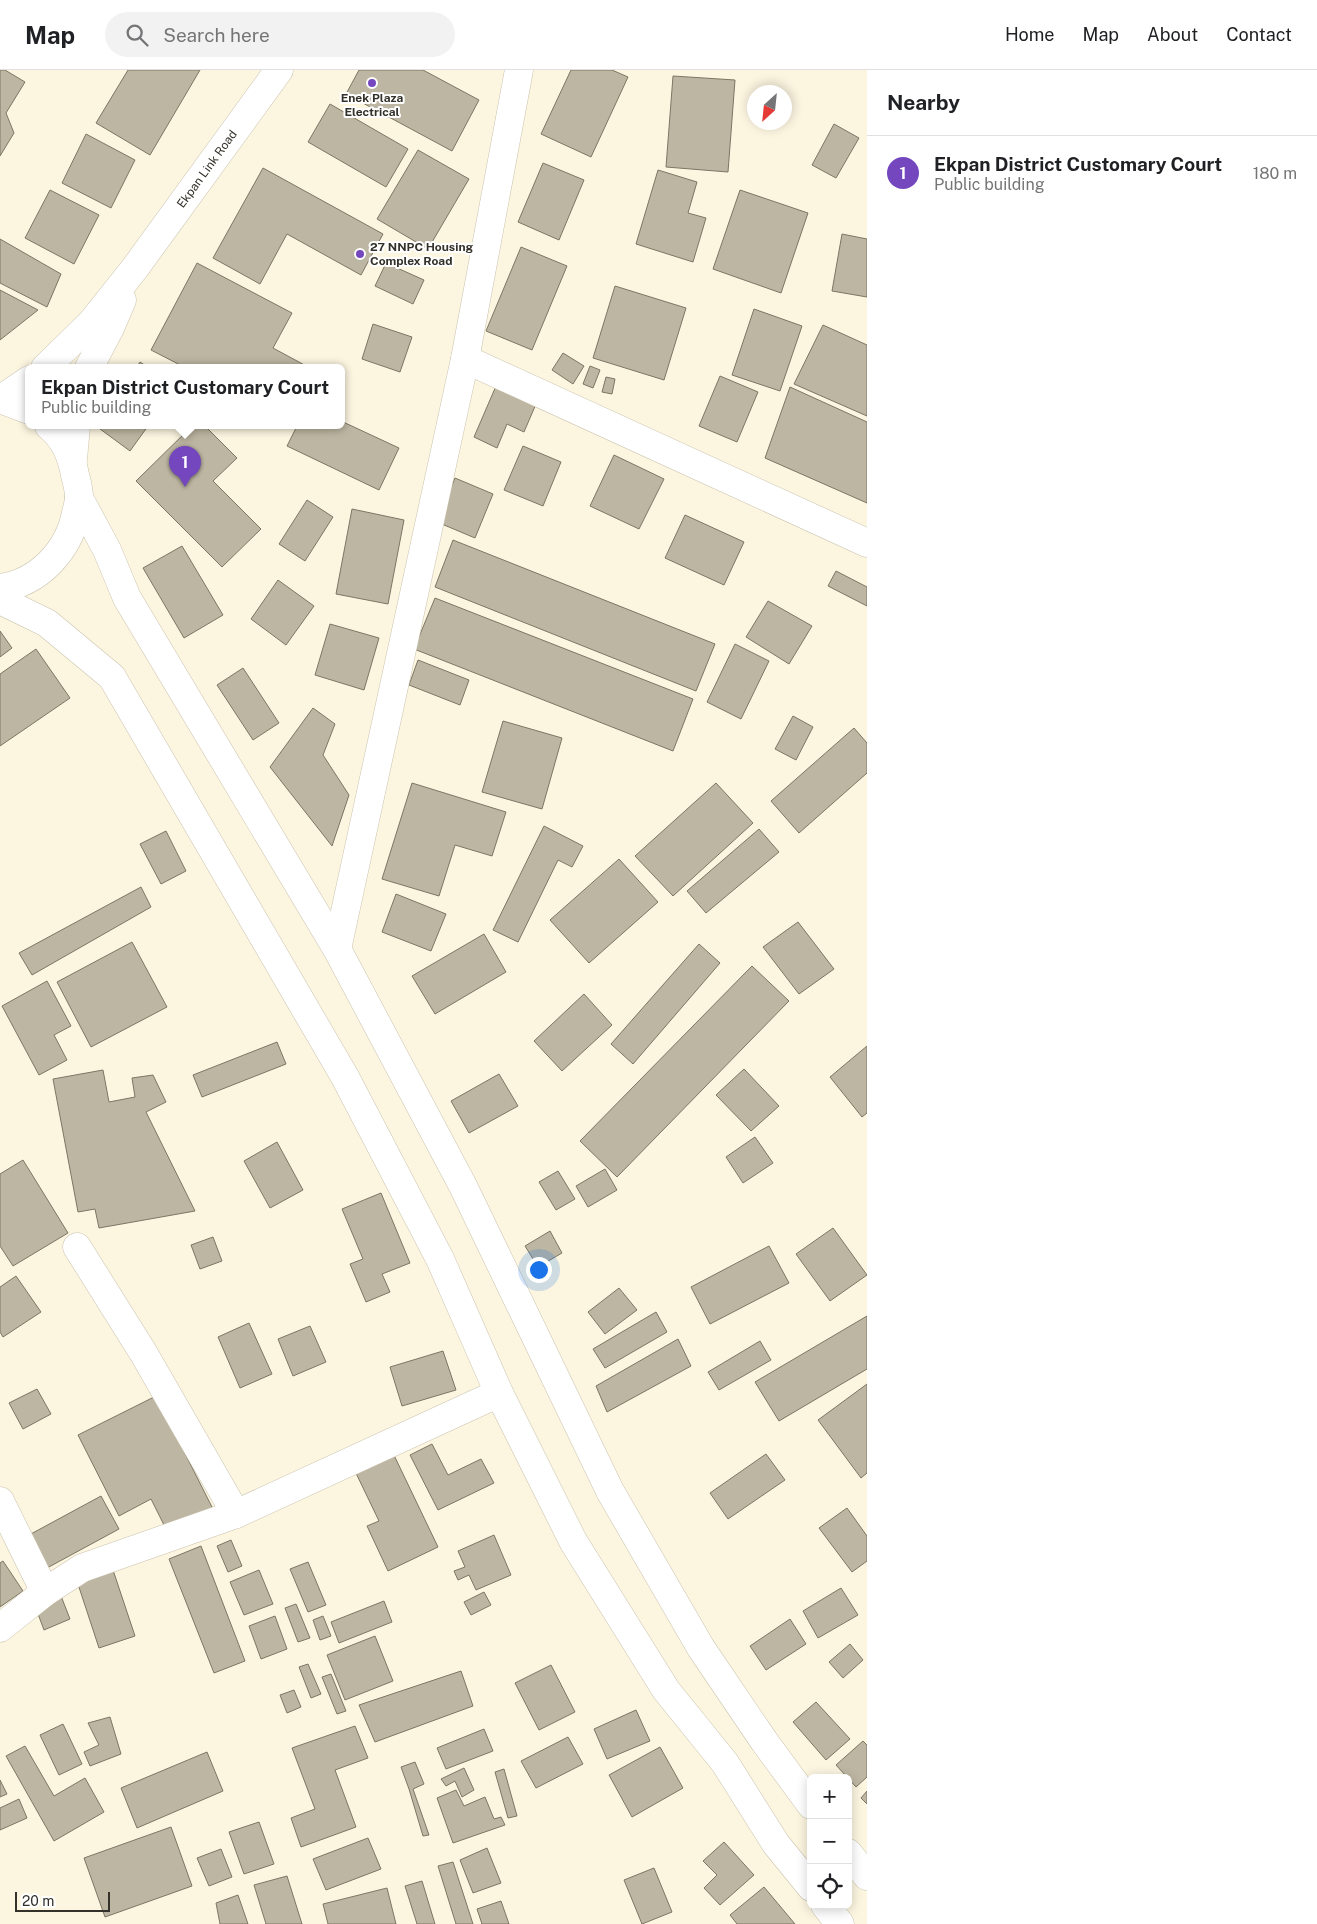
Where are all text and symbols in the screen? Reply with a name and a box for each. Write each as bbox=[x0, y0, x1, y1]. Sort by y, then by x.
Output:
search box bbox=[105, 12, 455, 57]
text: Map bbox=[25, 21, 75, 49]
icon: search bbox=[123, 21, 151, 49]
text: Search here bbox=[163, 24, 270, 46]
text: Home bbox=[1005, 24, 1055, 45]
text: Map bbox=[1083, 24, 1119, 45]
text: About bbox=[1147, 24, 1198, 45]
text: Contact bbox=[1226, 24, 1292, 45]
marker: Enek Plaza Electrical bbox=[366, 77, 378, 89]
north arrow bbox=[747, 85, 792, 130]
text: Nearby bbox=[887, 90, 960, 115]
place label: Enek Plaza Electrical bbox=[341, 91, 403, 119]
street label: Ekpan Link Road bbox=[174, 127, 240, 211]
text: Ekpan District Customary Court bbox=[934, 153, 1222, 175]
text: 1 bbox=[900, 164, 906, 183]
text: 180 m bbox=[1253, 164, 1297, 183]
text: Public building bbox=[934, 175, 1045, 194]
place label: 27 NNPC Housing Complex Road bbox=[370, 240, 474, 268]
marker: 27 NNPC Housing Complex Road bbox=[354, 248, 366, 260]
popup bbox=[25, 364, 345, 429]
text: Ekpan District Customary Court bbox=[41, 376, 329, 398]
text: Public building bbox=[41, 398, 152, 417]
pin: 1 bbox=[169, 446, 201, 487]
your location bbox=[526, 1257, 552, 1283]
map controls bbox=[807, 1774, 852, 1909]
button: + bbox=[807, 1774, 852, 1819]
button: − bbox=[807, 1819, 852, 1864]
button: locate bbox=[807, 1864, 852, 1909]
scale bar bbox=[15, 1889, 110, 1912]
text: 20 m bbox=[22, 1893, 54, 1909]

